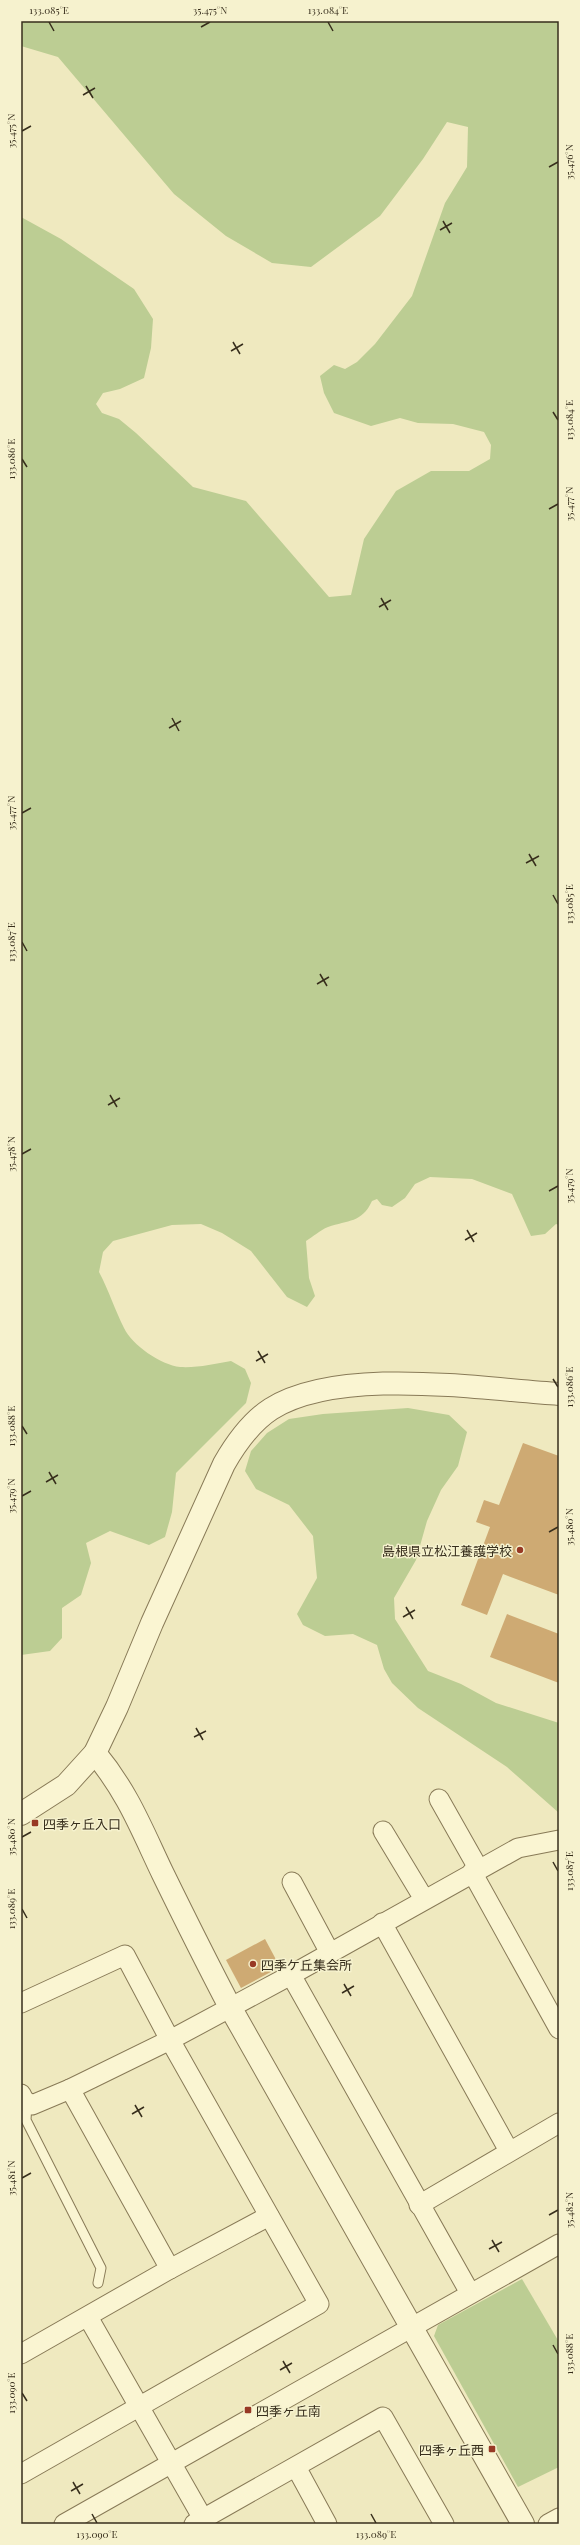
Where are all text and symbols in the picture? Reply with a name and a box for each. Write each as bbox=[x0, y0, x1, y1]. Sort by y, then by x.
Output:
text: 133.085°E bbox=[29, 3, 69, 17]
text: 35.475°N bbox=[193, 3, 227, 17]
text: 133.084°E bbox=[308, 3, 348, 17]
text: 35.475°N bbox=[4, 114, 18, 148]
text: 35.476°N bbox=[562, 144, 576, 180]
text: 133.084°E bbox=[562, 400, 576, 440]
text: 133.086°E bbox=[4, 439, 18, 479]
text: 35.477°N bbox=[562, 487, 576, 521]
text: 35.477°N bbox=[4, 796, 18, 830]
text: 133.085°E bbox=[562, 884, 576, 924]
text: 133.087°E bbox=[4, 922, 18, 962]
text: 35.478°N bbox=[4, 1136, 18, 1172]
text: 35.479°N bbox=[562, 1168, 576, 1204]
text: 133.086°E bbox=[562, 1367, 576, 1407]
text: 133.088°E bbox=[4, 1406, 18, 1446]
text: 35.479°N bbox=[4, 1478, 18, 1514]
text: 35.480°N bbox=[562, 1508, 576, 1546]
place label: 島根県立松江養護学校 bbox=[382, 1542, 512, 1559]
marker: 島根県立松江養護学校 bbox=[515, 1545, 525, 1555]
place label: 四季ヶ丘入口 bbox=[43, 1815, 121, 1832]
text: 35.480°N bbox=[4, 1818, 18, 1856]
marker: 四季ヶ丘入口 bbox=[30, 1818, 40, 1828]
text: 133.087°E bbox=[562, 1851, 576, 1891]
text: 133.089°E bbox=[4, 1889, 18, 1929]
place label: 四季ケ丘集会所 bbox=[261, 1956, 352, 1973]
marker: 四季ケ丘集会所 bbox=[248, 1959, 258, 1969]
text: 35.481°N bbox=[4, 2160, 18, 2196]
text: 35.482°N bbox=[562, 2192, 576, 2228]
text: 133.088°E bbox=[562, 2334, 576, 2374]
text: 133.090°E bbox=[4, 2372, 18, 2414]
place label: 四季ヶ丘南 bbox=[256, 2402, 321, 2419]
marker: 四季ヶ丘南 bbox=[243, 2405, 253, 2415]
place label: 四季ヶ丘西 bbox=[419, 2441, 484, 2458]
marker: 四季ヶ丘西 bbox=[487, 2444, 497, 2454]
text: 133.090°E bbox=[76, 2527, 118, 2541]
text: 133.089°E bbox=[356, 2527, 396, 2541]

